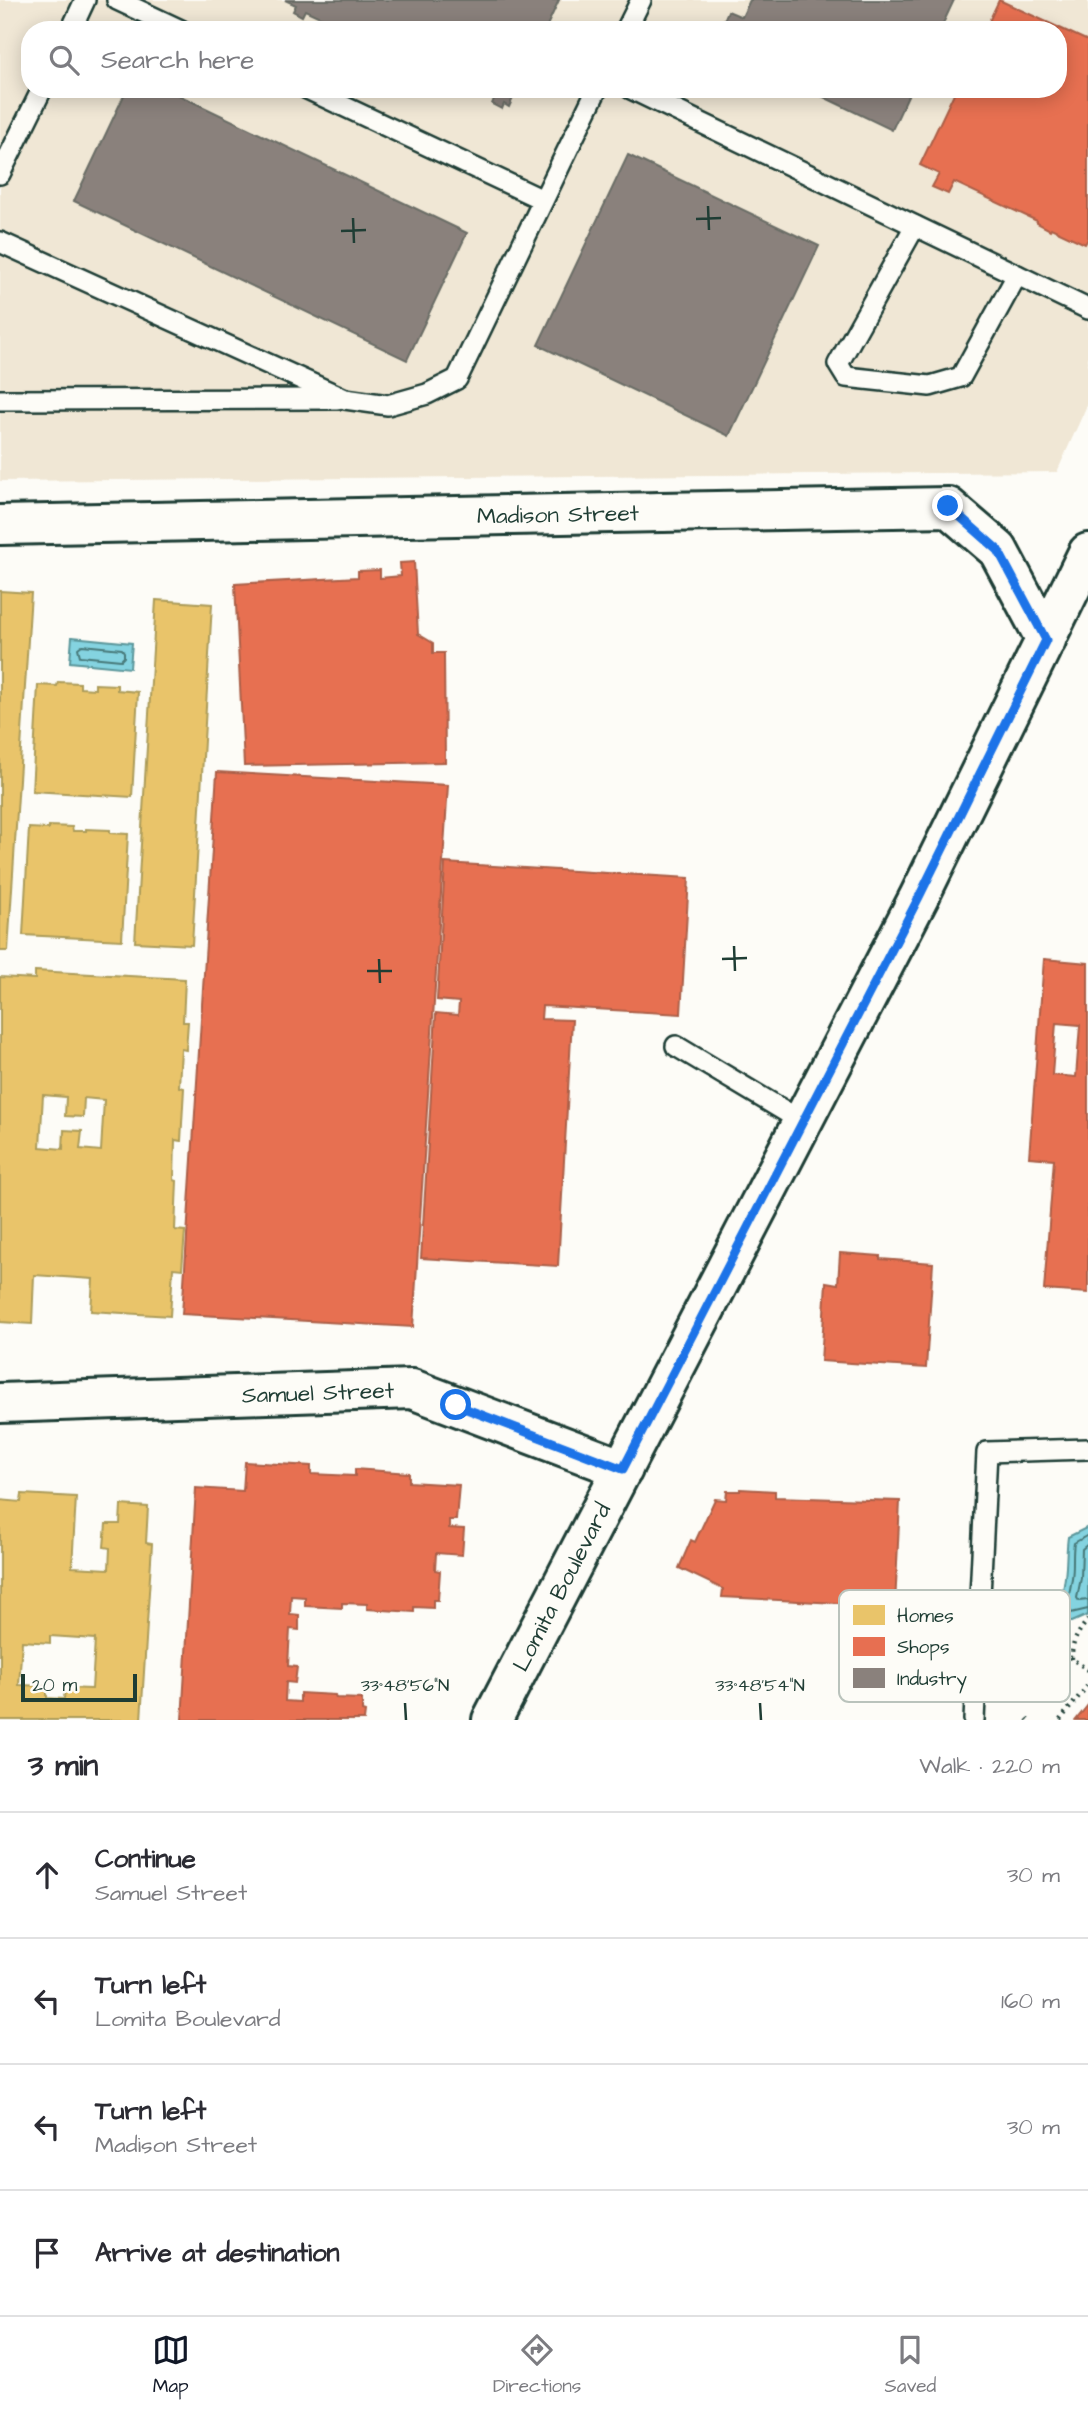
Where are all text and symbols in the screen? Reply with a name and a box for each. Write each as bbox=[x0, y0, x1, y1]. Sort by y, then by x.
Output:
search box bbox=[21, 21, 1067, 98]
icon: search bbox=[45, 41, 83, 79]
text: Search here bbox=[101, 42, 254, 78]
route end bbox=[932, 490, 963, 521]
street label: Madison Street bbox=[476, 497, 640, 533]
street label: Samuel Street bbox=[241, 1375, 395, 1412]
route start bbox=[440, 1389, 471, 1420]
street label: Lomita Boulevard bbox=[505, 1497, 619, 1677]
legend bbox=[839, 1590, 1070, 1702]
text: Homes bbox=[897, 1603, 954, 1630]
text: Shops bbox=[897, 1634, 949, 1661]
text: Industry bbox=[897, 1666, 967, 1694]
scale bar bbox=[21, 1671, 136, 1703]
text: 20 m bbox=[32, 1672, 77, 1699]
text: 33°48'56"N bbox=[361, 1673, 449, 1698]
text: 33°48'54"N bbox=[715, 1673, 805, 1698]
text: 3 min bbox=[28, 1745, 98, 1787]
text: Walk · 220 m bbox=[919, 1750, 1060, 1782]
text: Continue bbox=[95, 1841, 196, 1877]
icon: ahead bbox=[28, 1856, 66, 1894]
text: 30 m bbox=[1007, 1859, 1060, 1891]
text: Samuel Street bbox=[95, 1877, 247, 1909]
text: Turn left bbox=[95, 1967, 206, 2003]
icon: left bbox=[28, 1982, 66, 2020]
text: 160 m bbox=[1001, 1985, 1060, 2017]
text: Lomita Boulevard bbox=[95, 2003, 281, 2035]
text: Turn left bbox=[95, 2093, 206, 2129]
icon: left bbox=[28, 2108, 66, 2146]
text: 30 m bbox=[1007, 2111, 1060, 2143]
text: Madison Street bbox=[95, 2129, 257, 2161]
icon: arrive bbox=[28, 2234, 66, 2272]
text: Arrive at destination bbox=[95, 2235, 340, 2271]
tab: Map bbox=[152, 2331, 190, 2400]
tab: Directions bbox=[493, 2331, 581, 2400]
tab: Saved bbox=[885, 2331, 936, 2400]

